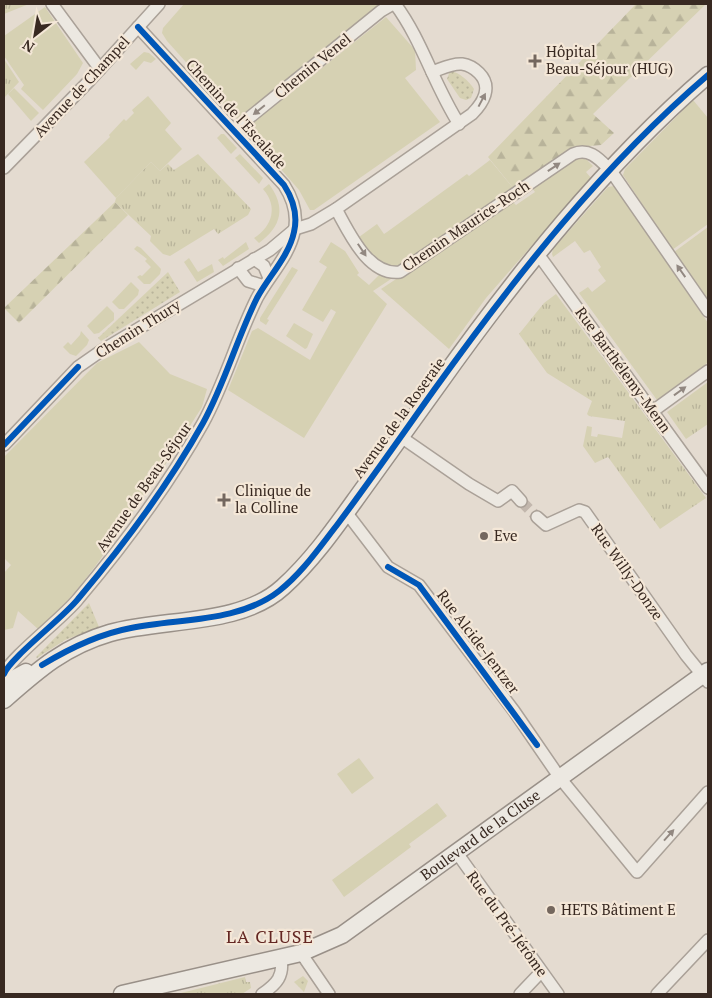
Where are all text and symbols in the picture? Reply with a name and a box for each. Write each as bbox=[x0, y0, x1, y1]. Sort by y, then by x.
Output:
north arrow bbox=[10, 10, 60, 60]
street label: Chemin Venel bbox=[270, 28, 355, 102]
street label: Avenue de Champel bbox=[29, 31, 134, 141]
text: N bbox=[18, 35, 37, 57]
place label: Hôpital Beau-Séjour (HUG) bbox=[546, 41, 673, 78]
street label: Chemin de l'Escalade bbox=[182, 54, 291, 172]
marker: Hôpital Beau-Séjour (HUG) bbox=[528, 54, 542, 68]
one-way arrow bbox=[478, 92, 486, 107]
one-way arrow bbox=[253, 104, 266, 115]
one-way arrow bbox=[547, 163, 561, 172]
street label: Chemin Maurice-Roch bbox=[398, 175, 533, 275]
one-way arrow bbox=[357, 243, 367, 257]
one-way arrow bbox=[676, 264, 686, 278]
street label: Chemin Thury bbox=[91, 294, 184, 362]
street label: Rue Barthélemy-Menn bbox=[571, 302, 676, 436]
street label: Avenue de la Roseraie bbox=[347, 353, 449, 482]
one-way arrow bbox=[674, 386, 687, 396]
street label: Avenue de Beau-Séjour bbox=[91, 417, 196, 555]
place label: Clinique de la Colline bbox=[235, 480, 311, 517]
marker: Clinique de la Colline bbox=[217, 493, 231, 507]
street label: Rue Willy-Donze bbox=[587, 519, 668, 623]
place label: Eve bbox=[494, 525, 518, 545]
marker: Eve bbox=[478, 530, 490, 542]
street label: Rue Alcide-Jentzer bbox=[433, 585, 525, 698]
street label: Boulevard de la Cluse bbox=[416, 784, 544, 884]
one-way arrow bbox=[663, 830, 675, 842]
street label: Rue du Pré-Jérôme bbox=[463, 867, 553, 980]
place label: HETS Bâtiment E bbox=[561, 899, 676, 919]
marker: HETS Bâtiment E bbox=[545, 904, 557, 916]
district label: LA CLUSE bbox=[226, 924, 314, 948]

